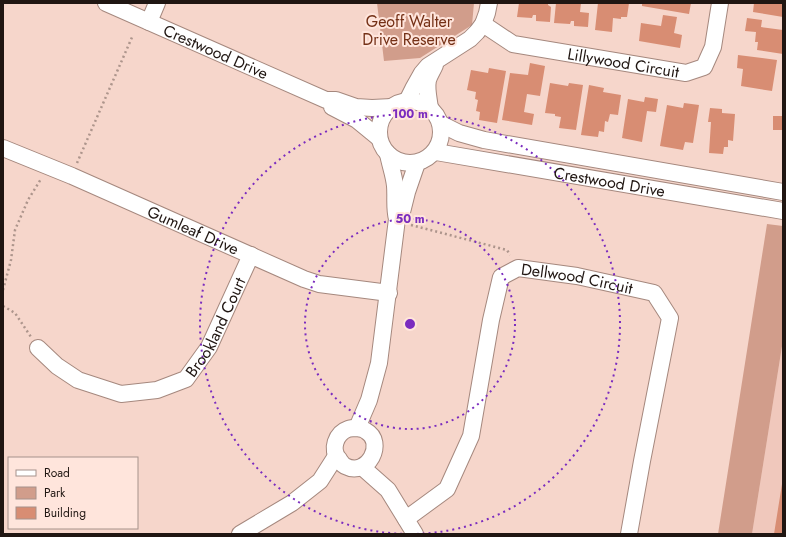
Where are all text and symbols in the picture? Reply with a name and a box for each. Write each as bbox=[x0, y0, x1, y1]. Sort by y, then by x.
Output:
park label: Geoff Walter Drive Reserve bbox=[362, 10, 456, 51]
street label: Crestwood Drive bbox=[160, 19, 272, 85]
street label: Lillywood Circuit bbox=[566, 42, 681, 84]
text: 100 m bbox=[392, 105, 428, 123]
street label: Crestwood Drive bbox=[552, 161, 667, 203]
street label: Gumleaf Drive bbox=[144, 200, 242, 261]
text: 50 m bbox=[395, 210, 425, 228]
street label: Dellwood Circuit bbox=[520, 258, 635, 300]
street label: Brookland Court bbox=[180, 273, 251, 382]
centre of rings bbox=[403, 317, 417, 331]
legend bbox=[8, 457, 138, 529]
text: Road bbox=[44, 464, 70, 482]
text: Park bbox=[44, 484, 66, 502]
text: Building bbox=[44, 504, 86, 522]

